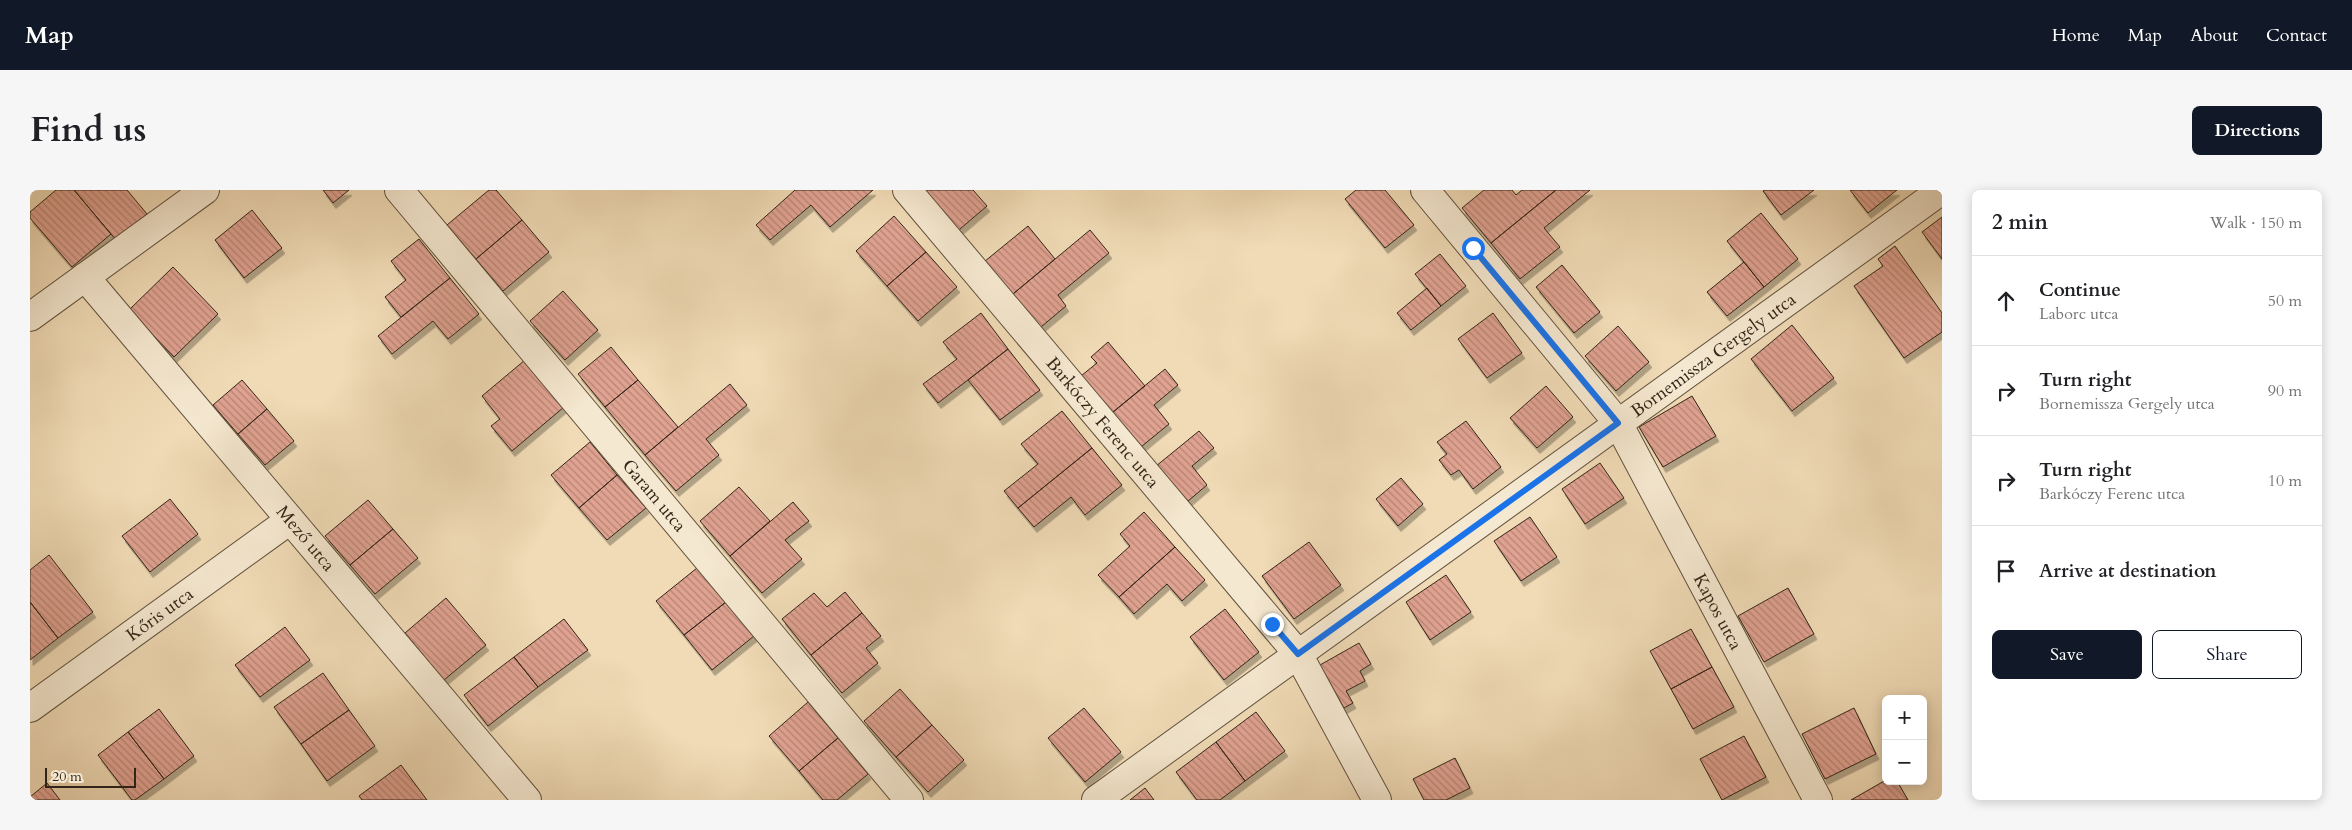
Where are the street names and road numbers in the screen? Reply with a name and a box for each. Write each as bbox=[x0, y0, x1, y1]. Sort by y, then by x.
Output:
street label: Bornemissza Gergely utca bbox=[1626, 287, 1801, 423]
street label: Barkóczy Ferenc utca bbox=[1040, 352, 1165, 494]
street label: Garam utca bbox=[616, 454, 692, 538]
street label: Mező utca bbox=[270, 500, 341, 577]
street label: Kapos utca bbox=[1687, 569, 1748, 654]
street label: Kőris utca bbox=[121, 582, 199, 647]

